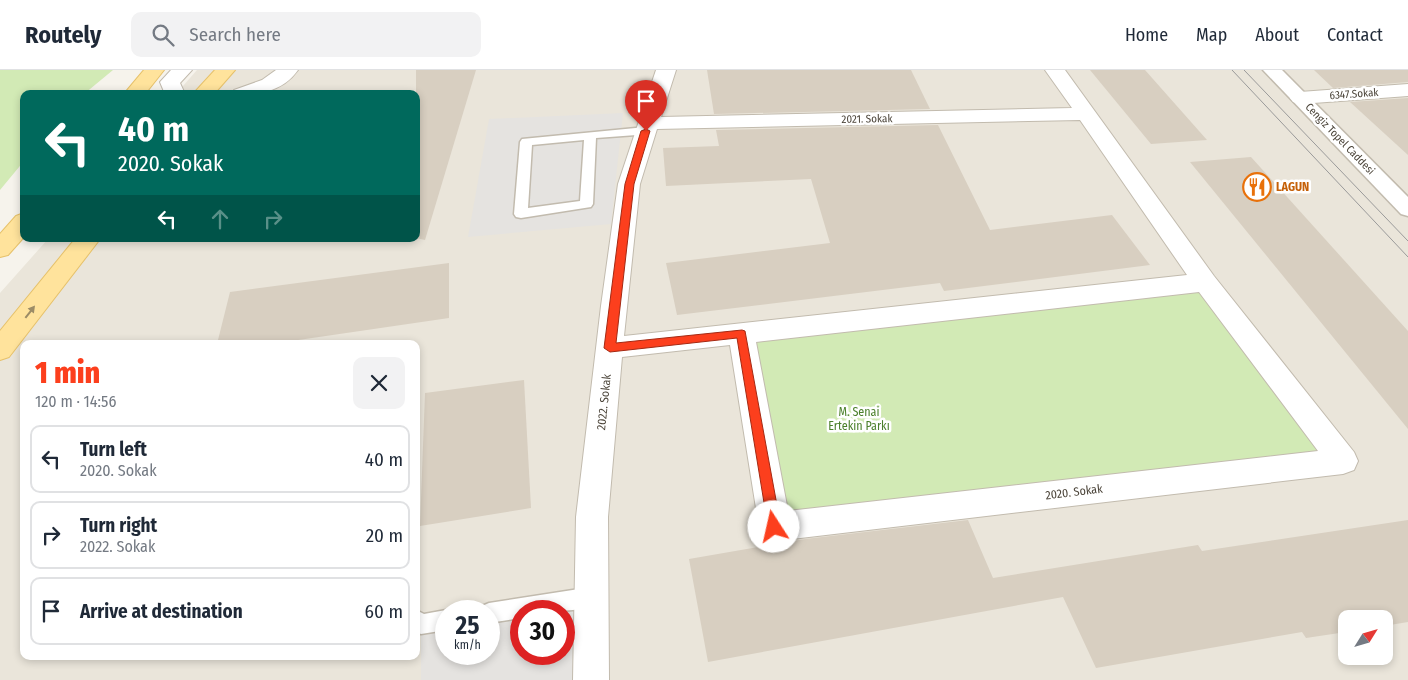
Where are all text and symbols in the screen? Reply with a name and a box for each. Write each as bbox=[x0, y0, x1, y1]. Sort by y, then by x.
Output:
search box bbox=[131, 12, 481, 57]
text: Routely bbox=[25, 21, 101, 49]
icon: search bbox=[149, 21, 177, 49]
text: Search here bbox=[189, 23, 281, 46]
text: Home bbox=[1125, 24, 1168, 46]
text: Map bbox=[1196, 24, 1227, 46]
text: About bbox=[1255, 24, 1299, 46]
text: Contact bbox=[1327, 24, 1383, 46]
pin bbox=[625, 80, 667, 131]
street label: 6347.Sokak bbox=[1329, 86, 1380, 102]
icon: arrive bbox=[632, 87, 660, 115]
street label: Cengiz Topel Caddesi bbox=[1303, 101, 1378, 178]
text: 40 m bbox=[118, 108, 189, 150]
icon: left bbox=[35, 110, 100, 175]
street label: 2021. Sokak bbox=[841, 112, 893, 126]
text: 2020. Sokak bbox=[118, 150, 223, 177]
restaurant icon: LAGUN bbox=[1242, 172, 1272, 202]
place label: LAGUN bbox=[1276, 180, 1309, 194]
icon: left bbox=[153, 205, 181, 233]
icon: ahead bbox=[206, 205, 234, 233]
icon: right bbox=[259, 205, 287, 233]
one-way arrow bbox=[25, 305, 36, 318]
text: 1 min bbox=[35, 355, 100, 391]
button: close bbox=[353, 357, 405, 409]
street label: 2022. Sokak bbox=[594, 373, 614, 431]
text: 120 m · 14:56 bbox=[35, 392, 116, 411]
park label: M. Senai Ertekin Parkı bbox=[828, 405, 890, 433]
text: Turn left bbox=[80, 438, 147, 461]
icon: left bbox=[37, 445, 65, 473]
text: 40 m bbox=[365, 448, 403, 471]
text: 2020. Sokak bbox=[80, 461, 157, 480]
street label: 2020. Sokak bbox=[1045, 482, 1104, 502]
position arrow bbox=[747, 500, 799, 552]
text: Turn right bbox=[80, 514, 157, 537]
icon: right bbox=[37, 521, 65, 549]
text: 20 m bbox=[366, 524, 403, 547]
text: 2022. Sokak bbox=[80, 537, 155, 556]
icon: arrive bbox=[37, 597, 65, 625]
text: Arrive at destination bbox=[80, 600, 243, 623]
text: 60 m bbox=[365, 600, 403, 623]
speed limit sign: 30 bbox=[510, 600, 575, 665]
north arrow bbox=[1338, 610, 1392, 665]
map controls bbox=[1338, 610, 1393, 665]
text: 25 bbox=[456, 611, 479, 641]
text: km/h bbox=[454, 638, 481, 652]

